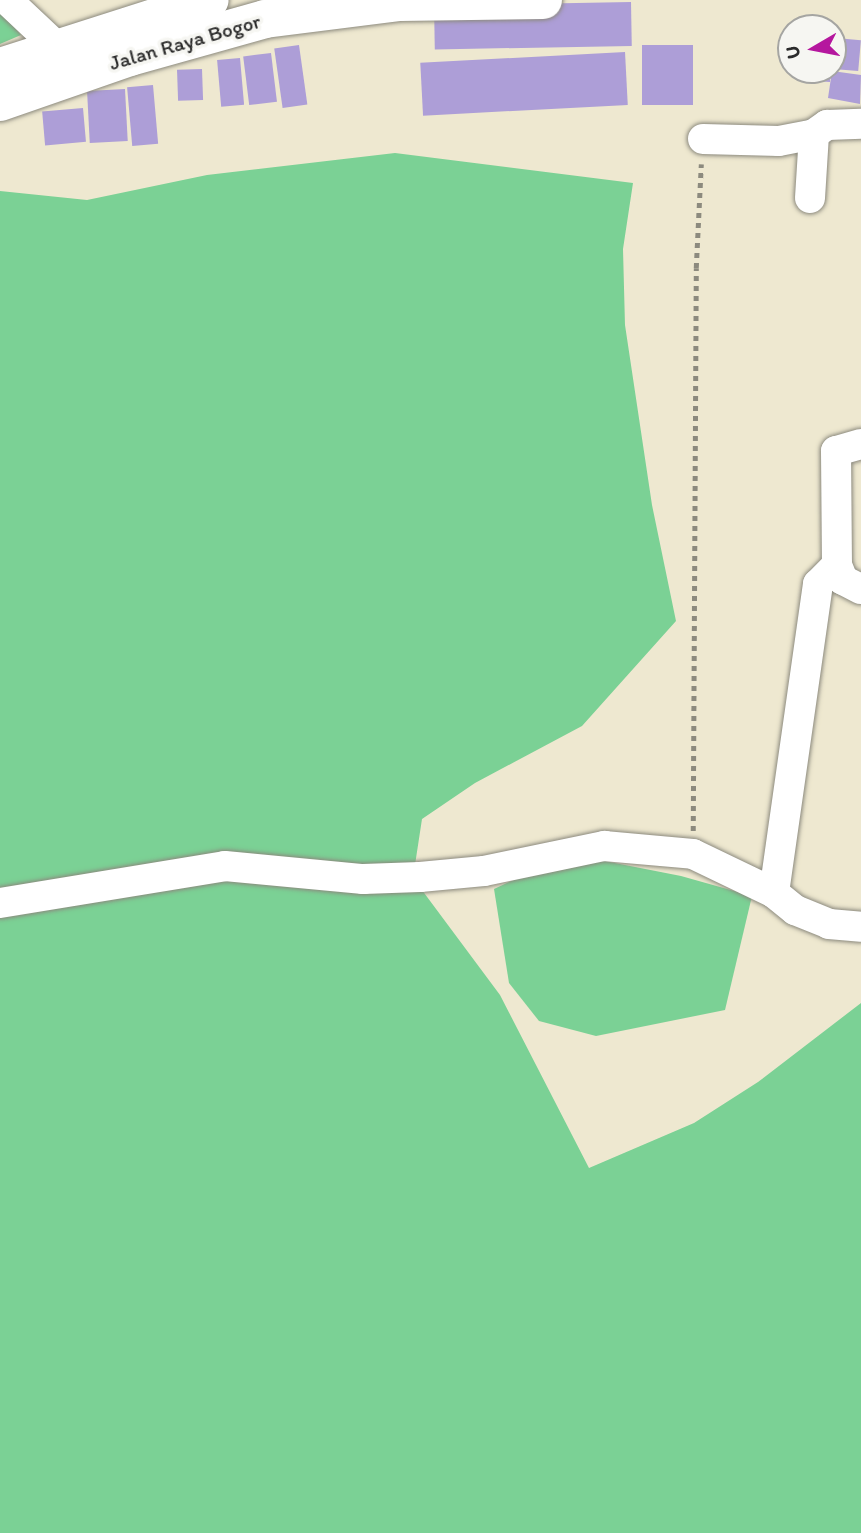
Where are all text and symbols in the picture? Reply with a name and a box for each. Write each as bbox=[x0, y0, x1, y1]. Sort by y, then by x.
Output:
street label: Jalan Raya Bogor bbox=[107, 9, 263, 75]
north arrow bbox=[777, 14, 847, 84]
text: U bbox=[780, 44, 805, 61]

